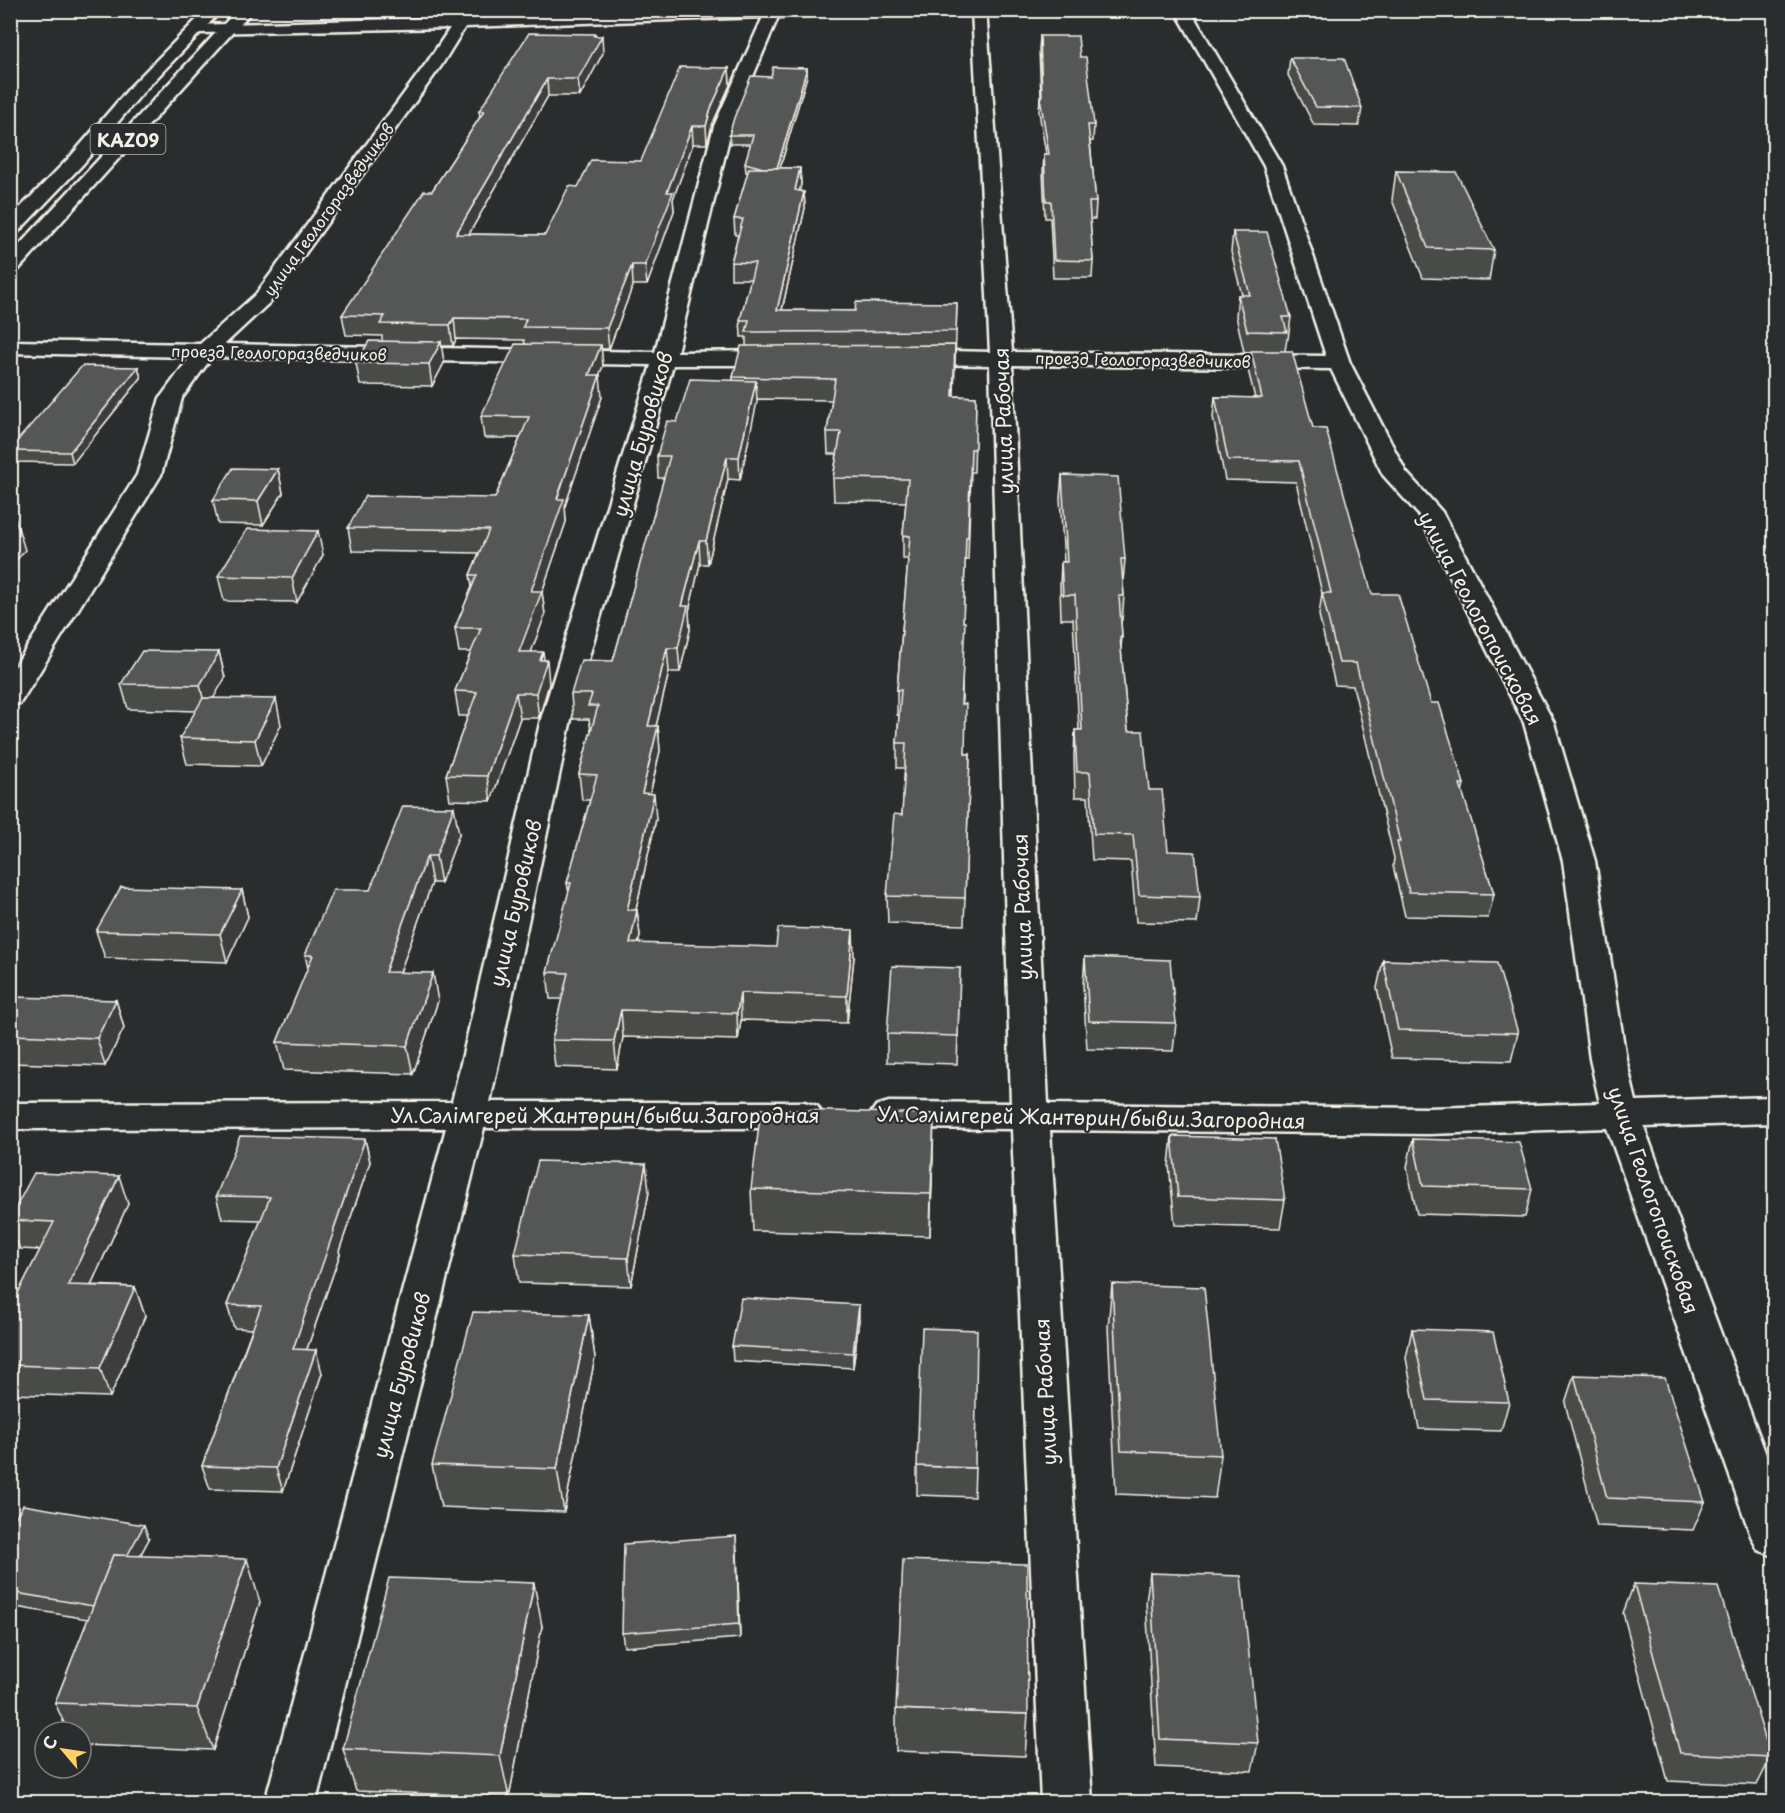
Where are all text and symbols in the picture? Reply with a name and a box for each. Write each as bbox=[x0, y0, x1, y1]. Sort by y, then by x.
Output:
street label: улица Геологоразведчиков bbox=[257, 117, 399, 301]
road number: KAZ09 bbox=[90, 124, 166, 154]
street label: проезд Геологоразведчиков bbox=[171, 338, 387, 366]
street label: проезд Геологоразведчиков bbox=[1035, 345, 1251, 373]
street label: улица Рабочая bbox=[985, 347, 1021, 495]
street label: улица Буровиков bbox=[604, 348, 680, 520]
street label: улица Геологопоисковая bbox=[1412, 505, 1550, 731]
street label: улица Буровиков bbox=[481, 816, 549, 990]
street label: улица Рабочая bbox=[1004, 833, 1040, 981]
street label: улица Геологопоисковая bbox=[1601, 1082, 1707, 1318]
street label: Ул.Сәлімгерей Жантөрин/бывш.Загородная bbox=[876, 1098, 1306, 1136]
street label: Ул.Сәлімгерей Жантөрин/бывш.Загородная bbox=[391, 1100, 820, 1130]
street label: улица Буровиков bbox=[364, 1289, 438, 1461]
street label: улица Рабочая bbox=[1026, 1318, 1064, 1466]
north arrow bbox=[33, 1720, 93, 1780]
text: С bbox=[36, 1731, 62, 1753]

